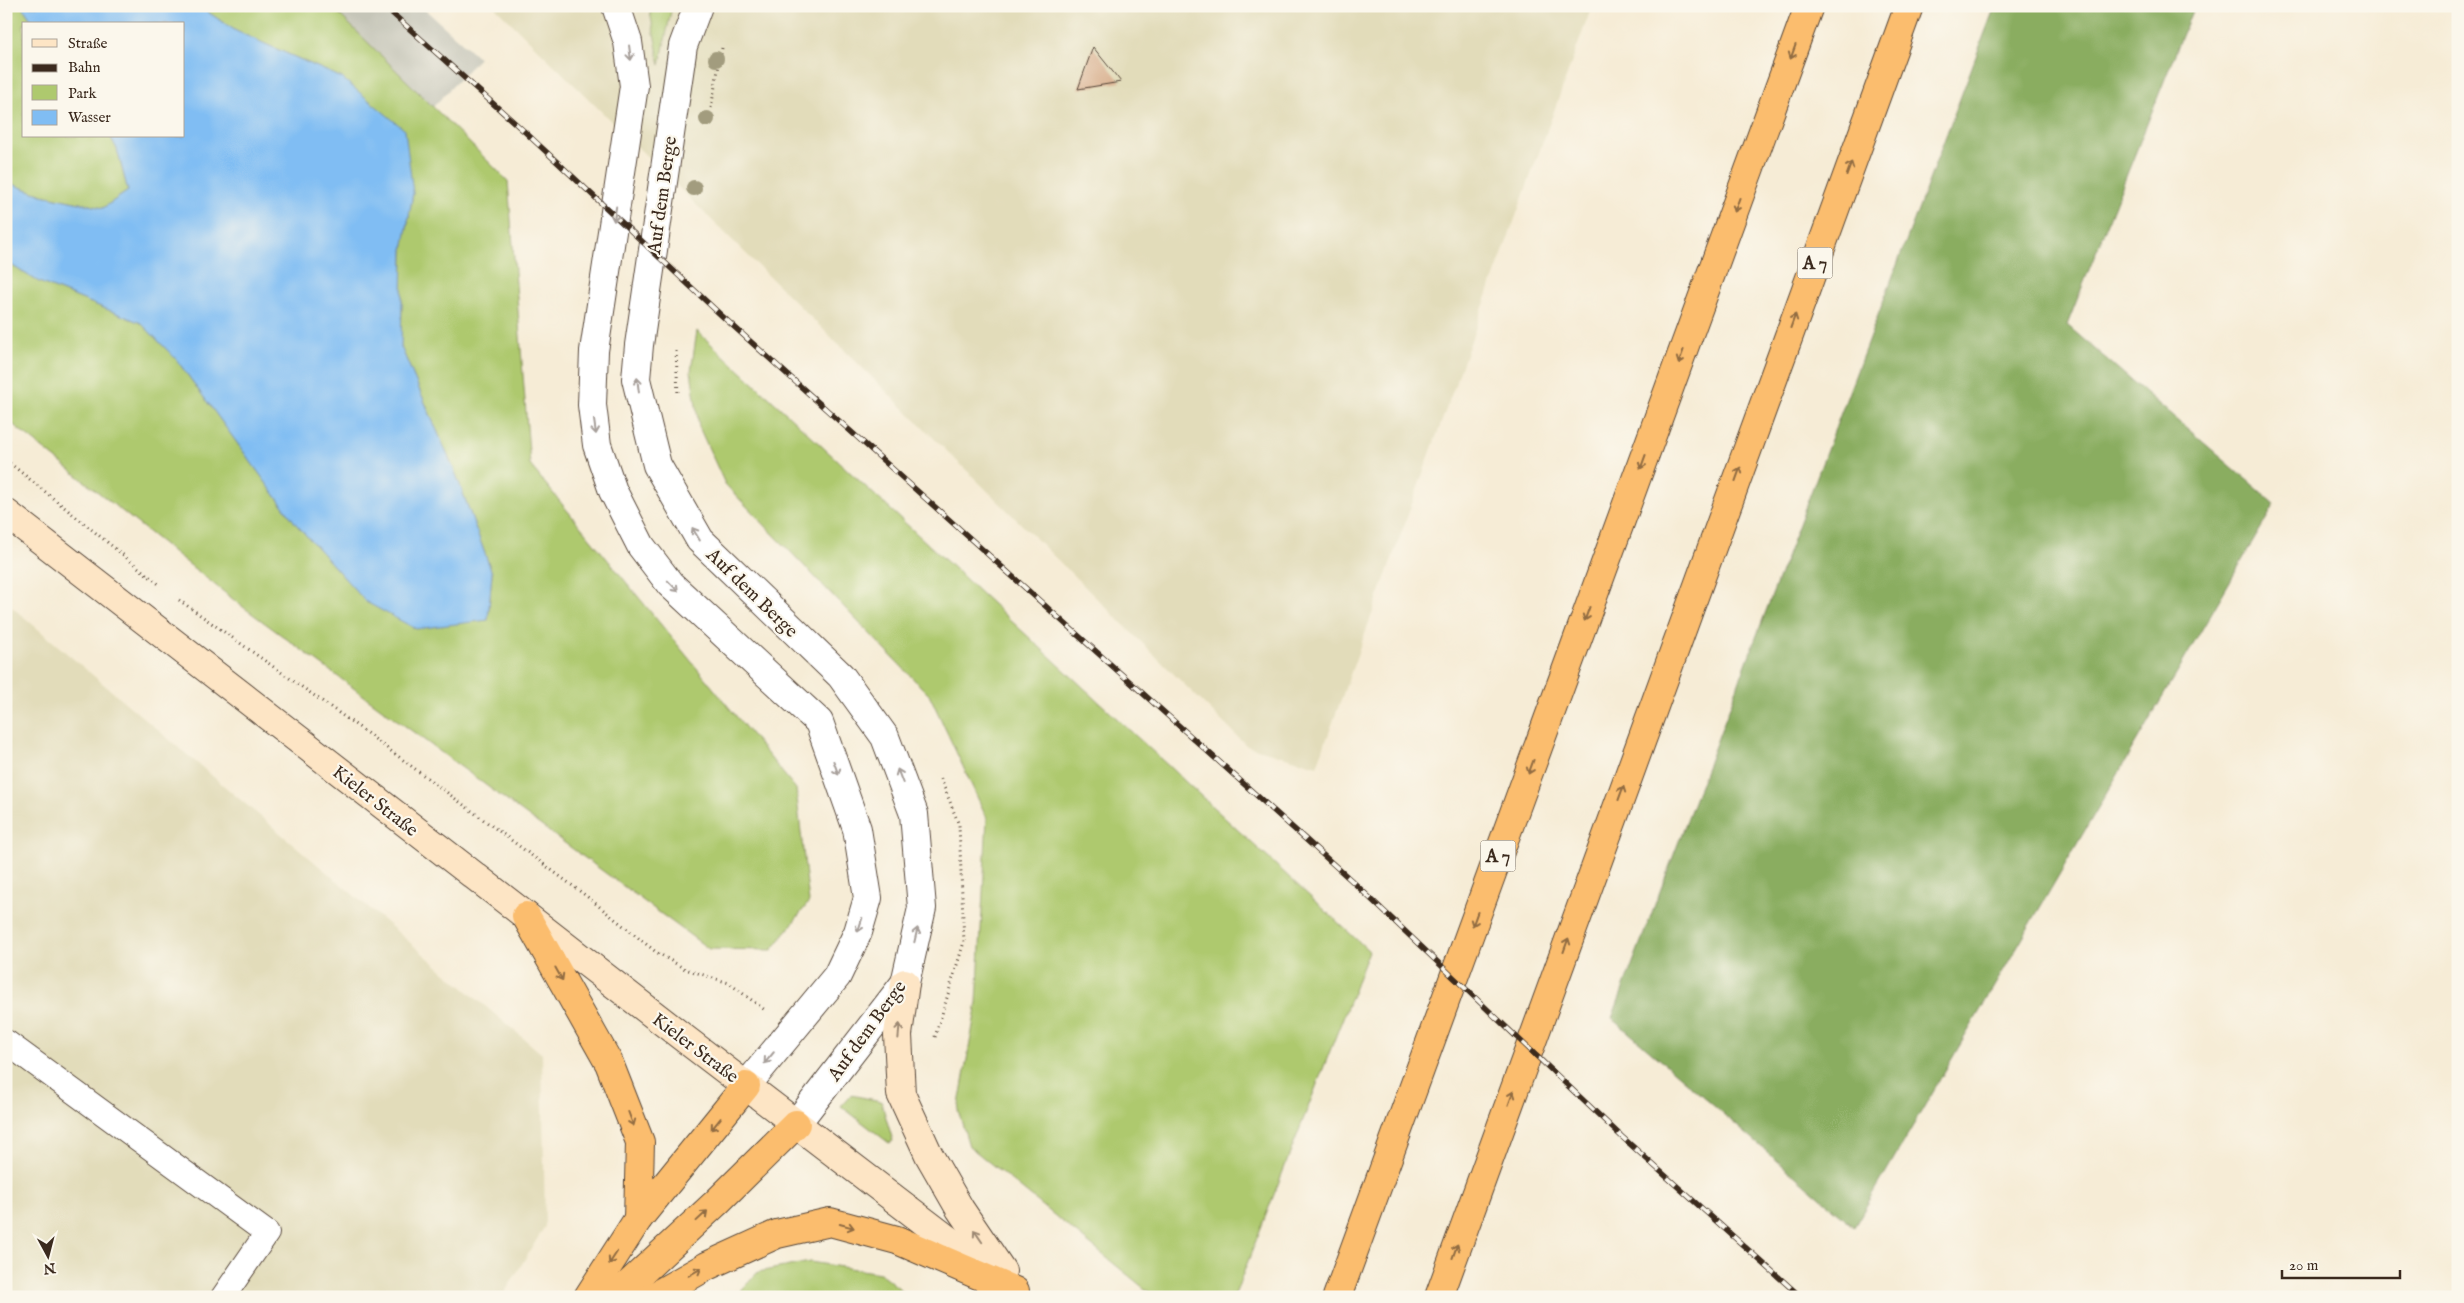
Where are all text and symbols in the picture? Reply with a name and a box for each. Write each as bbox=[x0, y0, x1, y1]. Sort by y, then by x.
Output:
legend bbox=[22, 22, 185, 138]
text: Straße bbox=[68, 34, 108, 53]
one-way arrow bbox=[625, 44, 635, 60]
one-way arrow bbox=[1788, 44, 1797, 59]
text: Bahn bbox=[68, 58, 100, 77]
text: Park bbox=[68, 84, 98, 103]
text: Wasser bbox=[68, 108, 111, 127]
street label: Auf dem Berge bbox=[643, 135, 683, 257]
one-way arrow bbox=[1845, 162, 1854, 177]
one-way arrow bbox=[1732, 196, 1741, 212]
one-way arrow bbox=[610, 205, 620, 221]
road number: A 7 bbox=[1798, 248, 1832, 278]
one-way arrow bbox=[1789, 314, 1798, 330]
one-way arrow bbox=[1676, 349, 1685, 365]
one-way arrow bbox=[633, 377, 643, 393]
one-way arrow bbox=[590, 419, 600, 435]
one-way arrow bbox=[1638, 454, 1647, 469]
one-way arrow bbox=[1734, 467, 1743, 482]
one-way arrow bbox=[691, 528, 701, 542]
street label: Auf dem Berge bbox=[700, 543, 803, 643]
one-way arrow bbox=[667, 580, 679, 592]
one-way arrow bbox=[1582, 606, 1591, 622]
one-way arrow bbox=[1526, 759, 1535, 774]
one-way arrow bbox=[832, 760, 841, 775]
street label: Kieler Straße bbox=[327, 761, 423, 843]
one-way arrow bbox=[894, 769, 903, 784]
one-way arrow bbox=[1617, 785, 1626, 801]
road number: A 7 bbox=[1480, 840, 1516, 871]
one-way arrow bbox=[1470, 911, 1479, 927]
one-way arrow bbox=[854, 916, 864, 932]
one-way arrow bbox=[912, 928, 921, 944]
one-way arrow bbox=[1562, 938, 1571, 954]
one-way arrow bbox=[554, 966, 564, 981]
street label: Auf dem Berge bbox=[822, 976, 912, 1087]
street label: Kieler Straße bbox=[647, 1008, 743, 1089]
one-way arrow bbox=[894, 1024, 904, 1040]
one-way arrow bbox=[764, 1051, 775, 1064]
one-way arrow bbox=[1507, 1091, 1516, 1106]
one-way arrow bbox=[627, 1111, 636, 1126]
one-way arrow bbox=[710, 1117, 721, 1130]
one-way arrow bbox=[695, 1210, 708, 1222]
one-way arrow bbox=[839, 1222, 855, 1231]
one-way arrow bbox=[973, 1229, 983, 1243]
north arrow bbox=[22, 1230, 72, 1280]
one-way arrow bbox=[1451, 1244, 1460, 1259]
scale bar bbox=[2282, 1248, 2399, 1280]
one-way arrow bbox=[608, 1251, 619, 1265]
text: 20 m bbox=[2289, 1256, 2319, 1275]
text: N bbox=[42, 1258, 58, 1278]
one-way arrow bbox=[688, 1267, 702, 1277]

